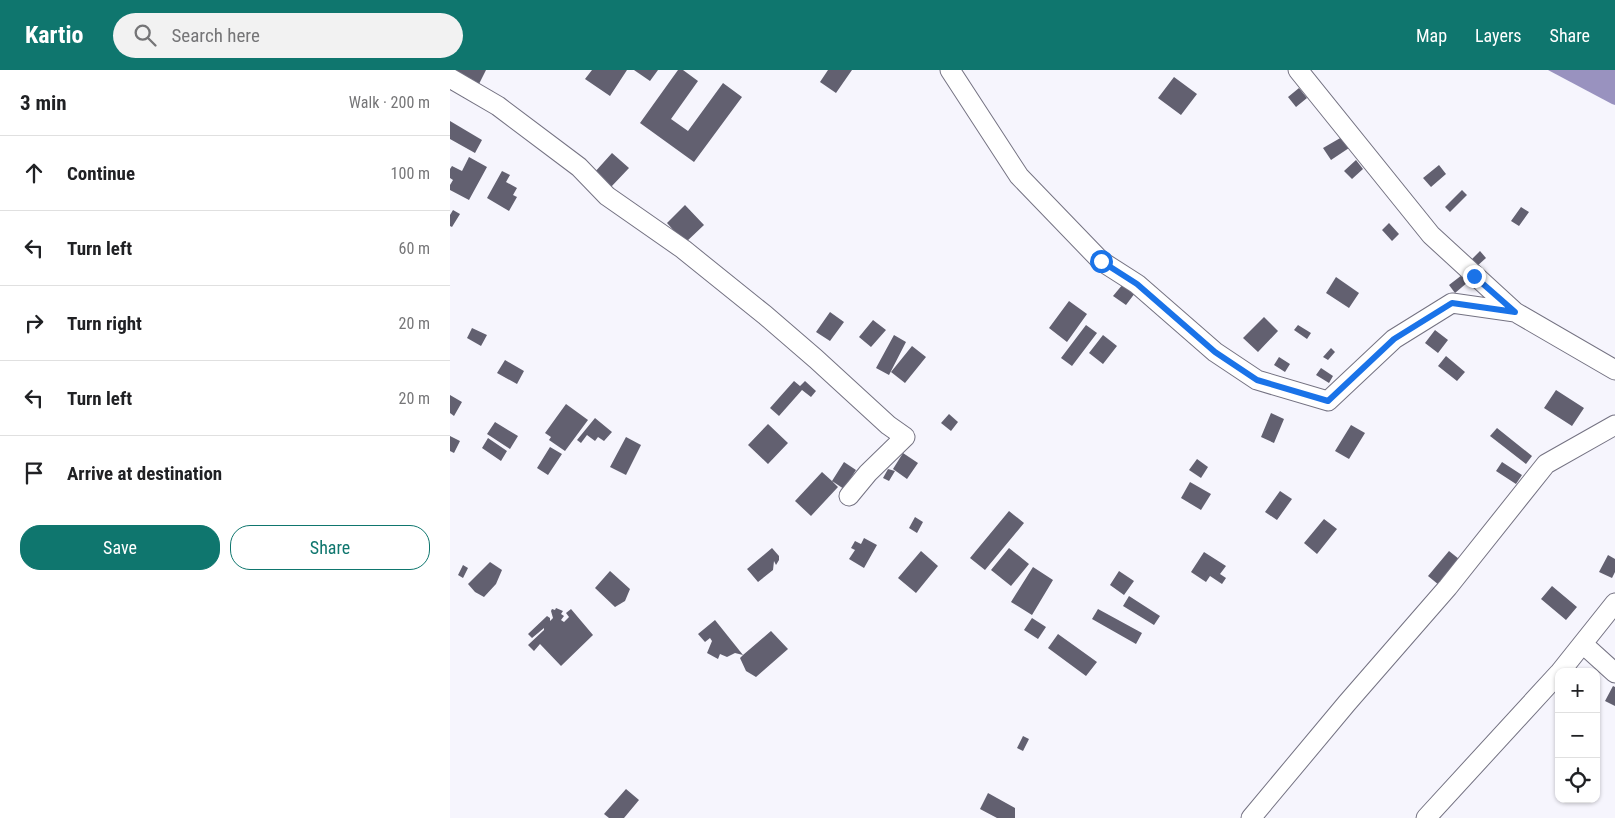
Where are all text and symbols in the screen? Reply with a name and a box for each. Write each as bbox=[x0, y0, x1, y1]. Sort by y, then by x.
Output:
search box bbox=[113, 13, 463, 58]
text: Kartio bbox=[25, 21, 83, 49]
icon: search bbox=[131, 21, 159, 49]
text: Search here bbox=[171, 24, 260, 47]
text: Map bbox=[1416, 25, 1447, 46]
text: Layers bbox=[1475, 25, 1522, 46]
text: Share bbox=[1550, 25, 1590, 46]
text: 3 min bbox=[20, 91, 67, 115]
text: Walk · 200 m bbox=[349, 93, 430, 112]
icon: ahead bbox=[20, 159, 48, 187]
text: Continue bbox=[67, 162, 135, 185]
text: 100 m bbox=[391, 164, 430, 183]
icon: left bbox=[20, 234, 48, 262]
text: Turn left bbox=[67, 237, 132, 260]
text: 60 m bbox=[398, 239, 430, 258]
route start bbox=[1090, 250, 1113, 273]
route end bbox=[1463, 265, 1486, 288]
icon: right bbox=[20, 309, 48, 337]
text: Turn right bbox=[67, 312, 142, 335]
text: 20 m bbox=[398, 314, 430, 333]
icon: left bbox=[20, 384, 48, 412]
text: Turn left bbox=[67, 387, 132, 410]
text: 20 m bbox=[398, 389, 430, 408]
icon: arrive bbox=[20, 459, 48, 487]
text: Arrive at destination bbox=[67, 462, 222, 485]
button: Save bbox=[20, 525, 220, 570]
button: Share bbox=[230, 525, 430, 570]
map controls bbox=[1555, 668, 1600, 803]
button: + bbox=[1555, 668, 1600, 713]
button: − bbox=[1555, 713, 1600, 758]
button: locate bbox=[1555, 758, 1600, 803]

